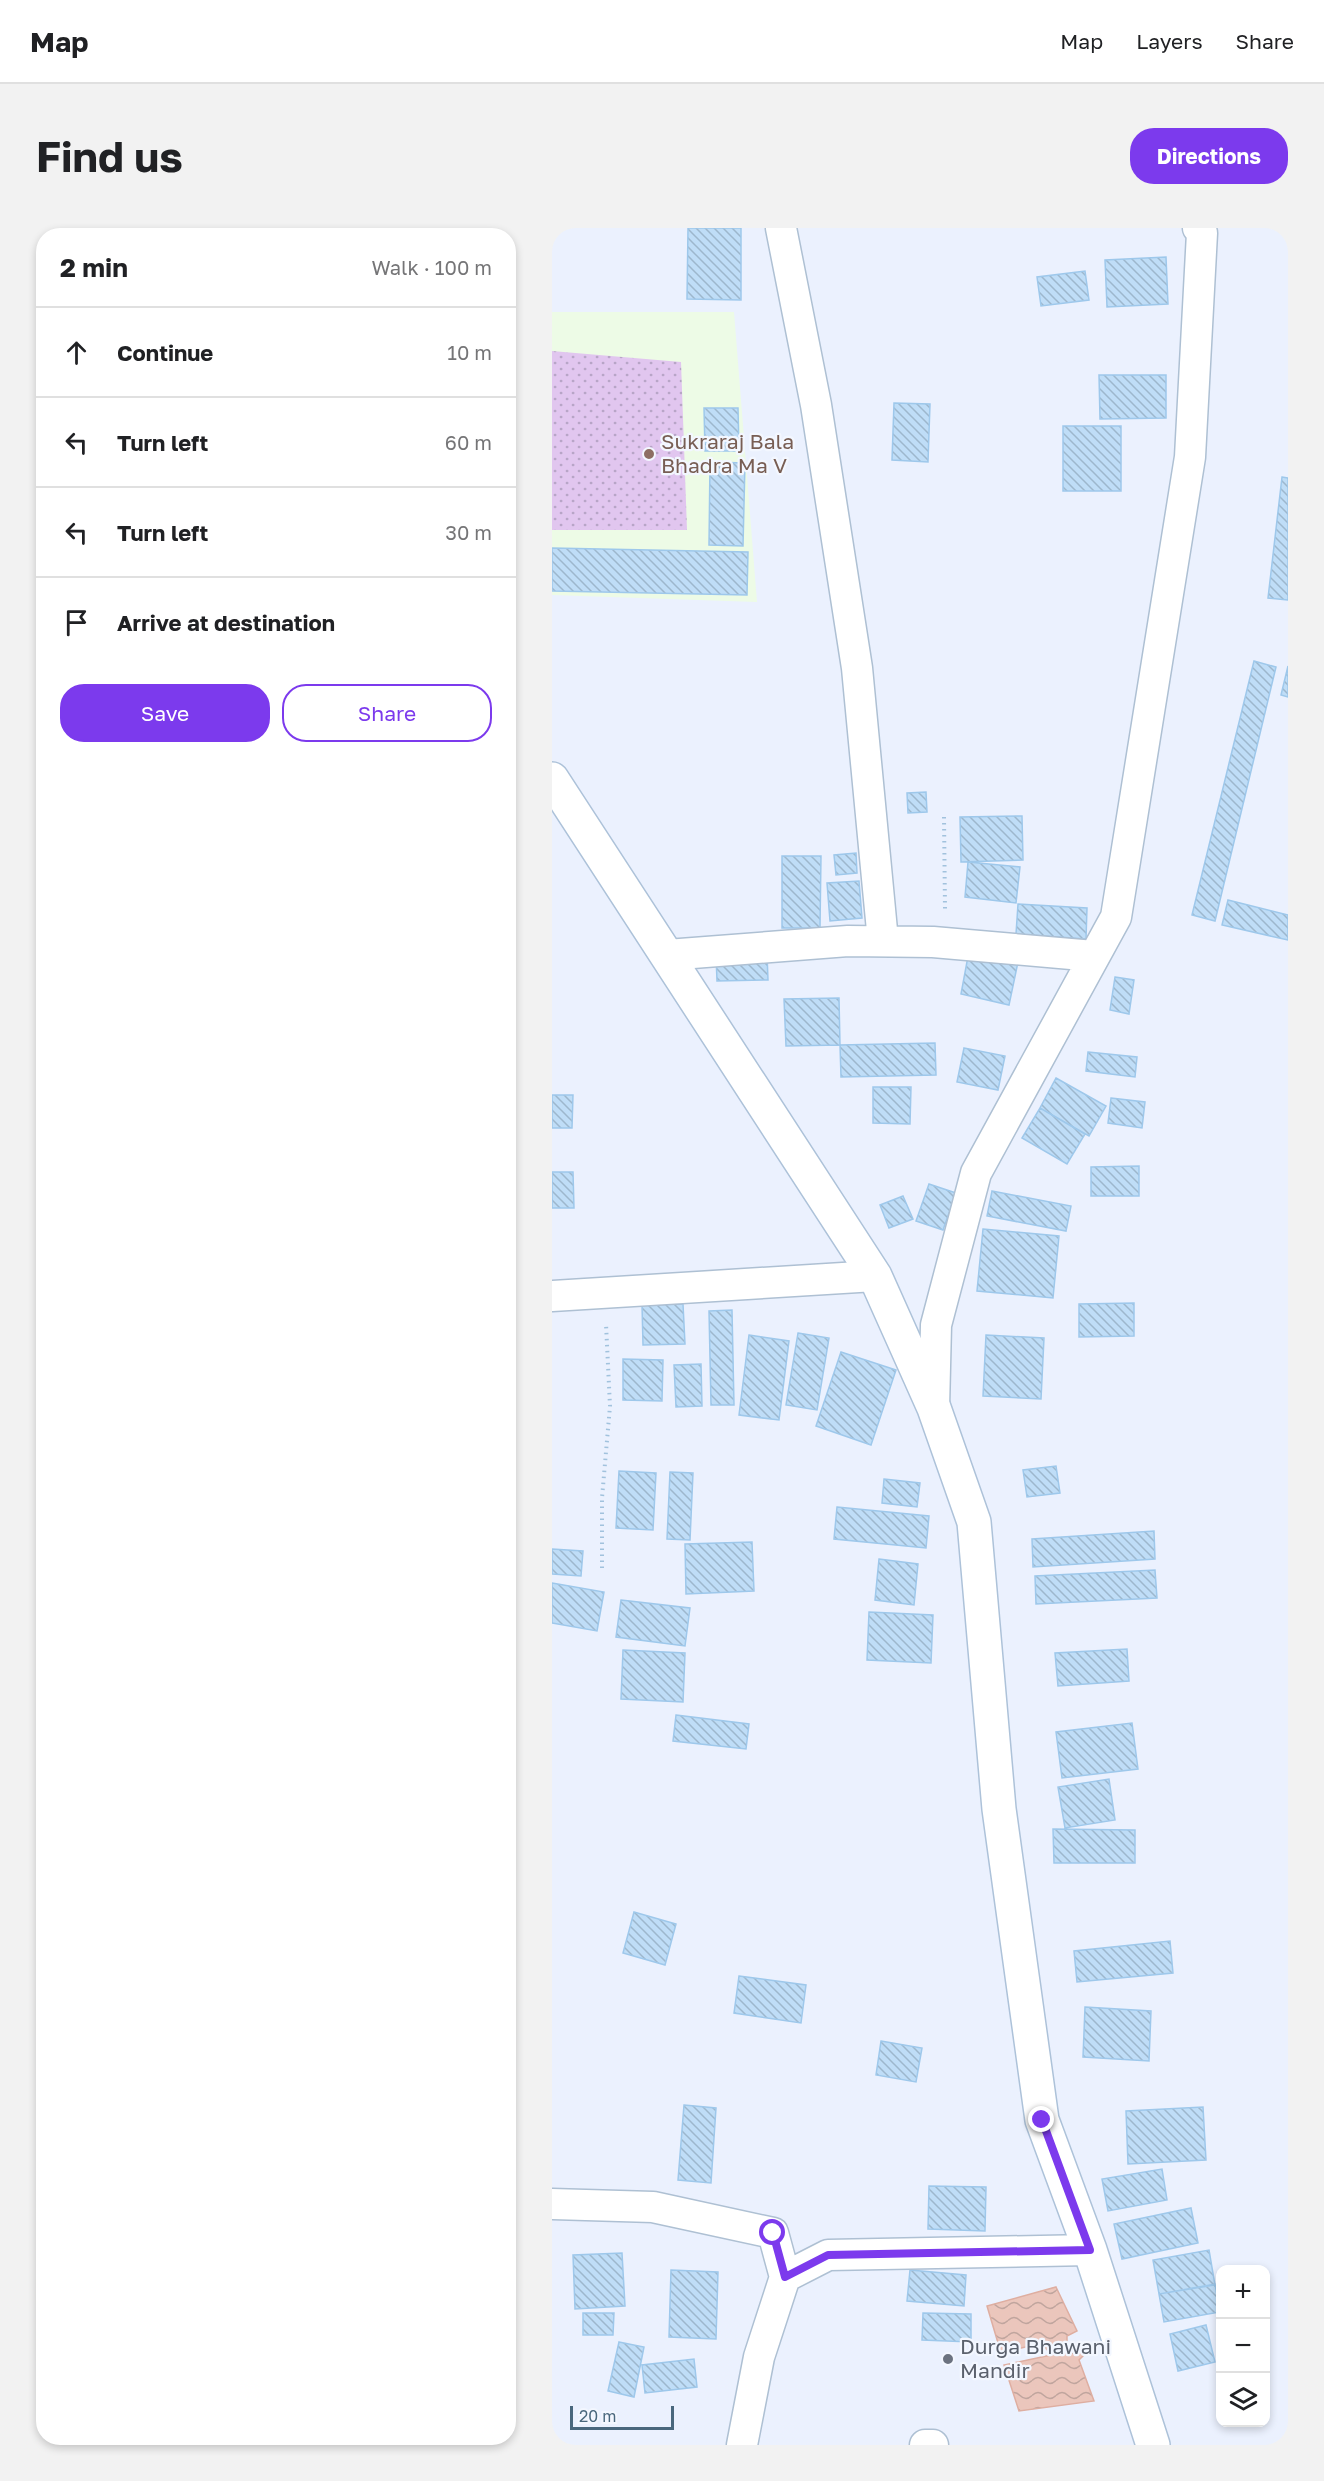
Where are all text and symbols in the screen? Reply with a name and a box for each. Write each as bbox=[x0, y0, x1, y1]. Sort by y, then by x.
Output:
text: Map bbox=[30, 25, 88, 58]
text: Map bbox=[1060, 28, 1103, 54]
text: Layers bbox=[1136, 28, 1203, 54]
text: Share bbox=[1236, 28, 1294, 54]
button: Directions bbox=[1130, 128, 1288, 184]
text: Find us bbox=[36, 131, 183, 181]
text: 2 min bbox=[60, 252, 128, 283]
text: Walk · 100 m bbox=[371, 255, 492, 279]
icon: ahead bbox=[60, 336, 93, 369]
text: Continue bbox=[117, 339, 213, 366]
text: 10 m bbox=[447, 340, 492, 364]
icon: left bbox=[60, 426, 93, 459]
place label: Sukraraj Bala Bhadra Ma V bbox=[661, 428, 794, 478]
text: Turn left bbox=[117, 429, 208, 456]
text: 60 m bbox=[445, 430, 492, 454]
marker: Sukraraj Bala Bhadra Ma V bbox=[642, 447, 656, 461]
icon: left bbox=[60, 516, 93, 549]
text: Turn left bbox=[117, 519, 208, 546]
text: 30 m bbox=[445, 520, 492, 544]
icon: arrive bbox=[60, 606, 93, 639]
text: Arrive at destination bbox=[117, 609, 335, 636]
button: Save bbox=[60, 684, 270, 742]
button: Share bbox=[282, 684, 492, 742]
route end bbox=[1028, 2106, 1054, 2132]
route start bbox=[759, 2219, 785, 2245]
map controls bbox=[1216, 2265, 1270, 2427]
button: + bbox=[1216, 2265, 1270, 2319]
button: − bbox=[1216, 2319, 1270, 2373]
place label: Durga Bhawani Mandir bbox=[960, 2333, 1111, 2383]
marker: Durga Bhawani Mandir bbox=[941, 2352, 955, 2366]
button: layers bbox=[1216, 2373, 1270, 2427]
scale bar bbox=[570, 2403, 674, 2430]
text: 20 m bbox=[579, 2406, 616, 2426]

